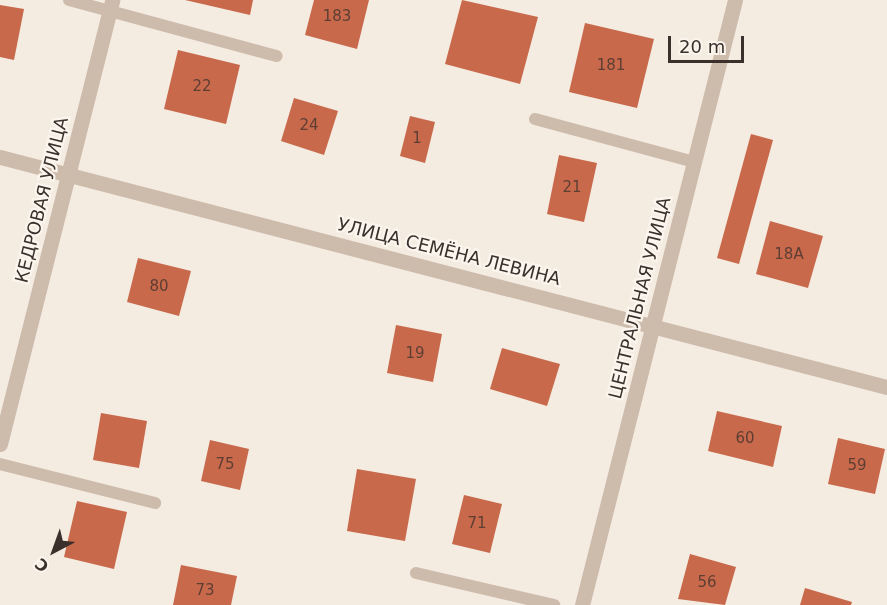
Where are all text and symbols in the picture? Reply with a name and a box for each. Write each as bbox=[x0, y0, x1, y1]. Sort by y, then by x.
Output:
house number: 183 bbox=[323, 8, 351, 26]
scale bar bbox=[671, 24, 748, 62]
text: 20 m bbox=[679, 36, 725, 57]
house number: 181 bbox=[597, 57, 625, 75]
house number: 22 bbox=[192, 78, 212, 96]
street label: КЕДРОВАЯ УЛИЦА bbox=[11, 115, 73, 285]
house number: 24 bbox=[299, 117, 319, 135]
house number: 1 bbox=[412, 130, 422, 148]
house number: 21 bbox=[562, 179, 582, 197]
street label: ЦЕНТРАЛЬНАЯ УЛИЦА bbox=[604, 195, 676, 401]
street label: УЛИЦА СЕМЁНА ЛЕВИНА bbox=[335, 214, 563, 290]
house number: 18А bbox=[774, 246, 804, 264]
house number: 80 bbox=[149, 278, 169, 296]
house number: 19 bbox=[405, 345, 425, 363]
house number: 60 bbox=[735, 430, 755, 448]
house number: 75 bbox=[215, 456, 235, 474]
house number: 59 bbox=[847, 457, 867, 475]
house number: 71 bbox=[467, 515, 487, 533]
north arrow bbox=[24, 521, 84, 581]
text: С bbox=[31, 554, 53, 576]
house number: 56 bbox=[697, 574, 717, 592]
house number: 73 bbox=[195, 582, 215, 600]

